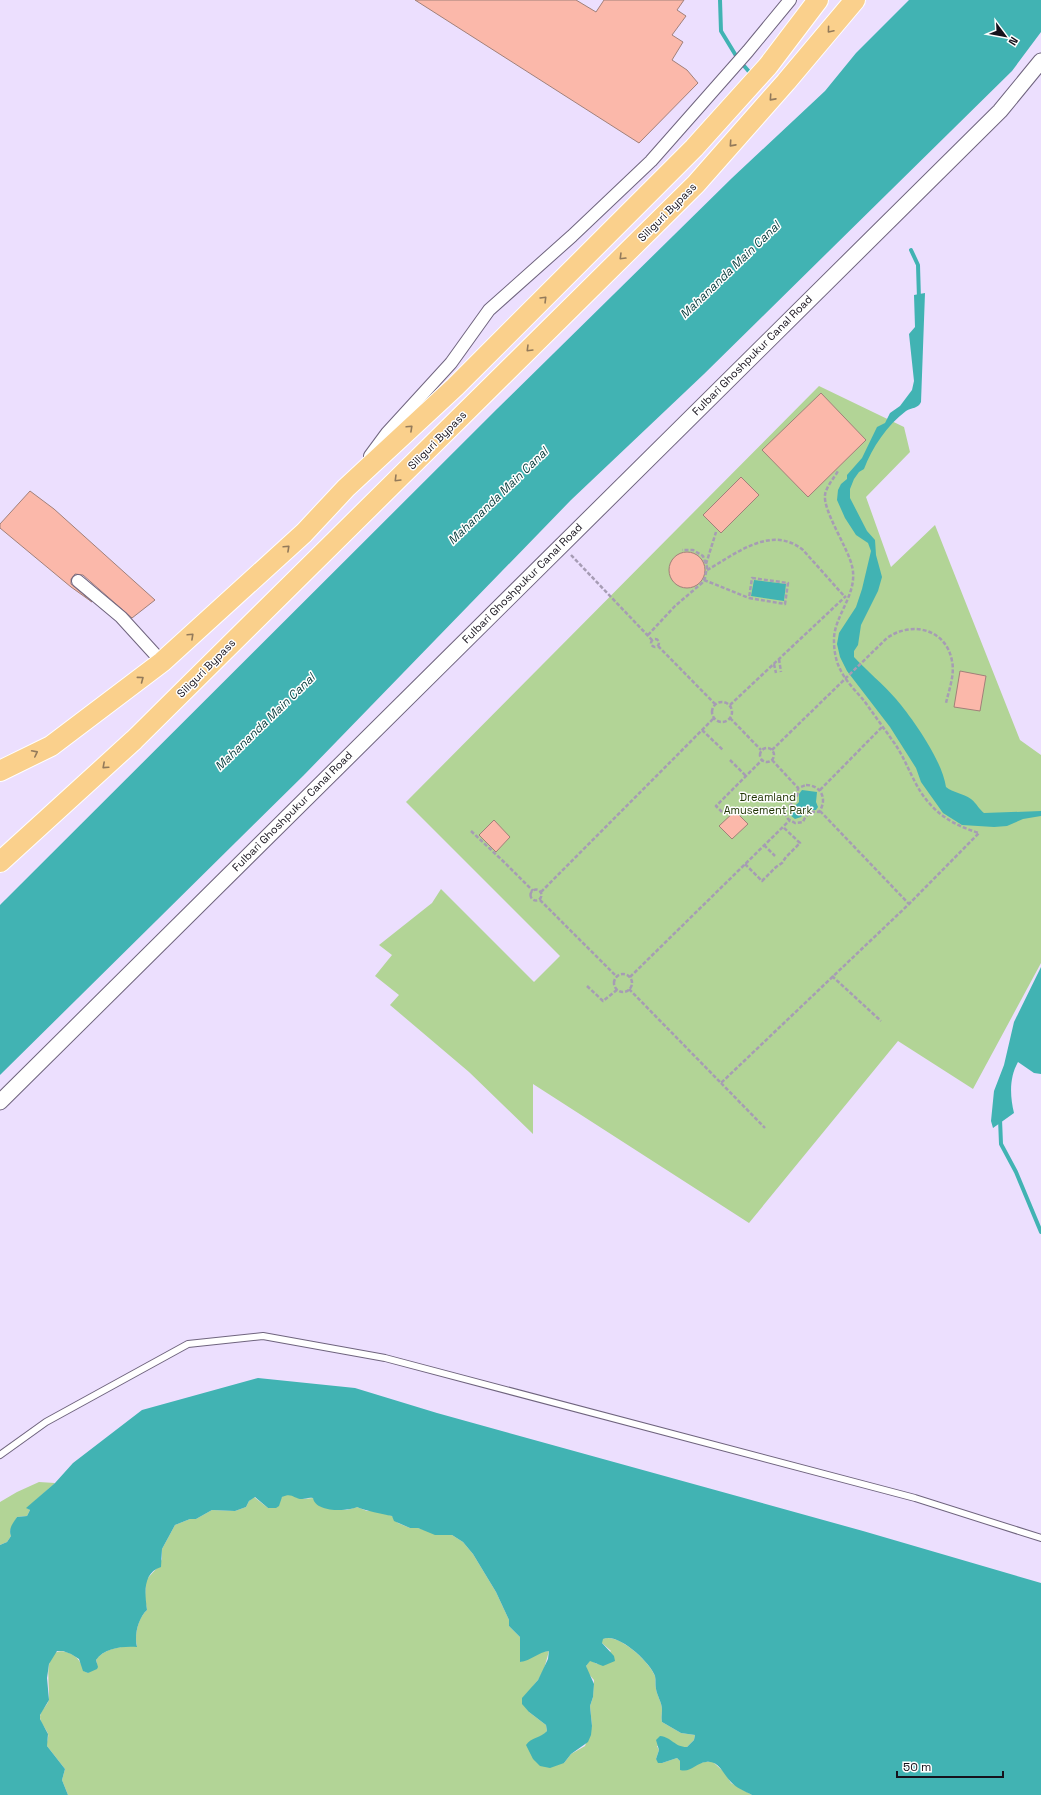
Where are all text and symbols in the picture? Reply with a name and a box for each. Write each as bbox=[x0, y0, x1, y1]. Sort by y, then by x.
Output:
north arrow bbox=[985, 16, 1025, 56]
one-way arrow bbox=[828, 26, 835, 33]
text: N bbox=[1006, 34, 1021, 48]
one-way arrow bbox=[769, 94, 776, 101]
one-way arrow bbox=[729, 139, 736, 147]
street label: Siliguri Bypass bbox=[635, 180, 699, 244]
water label: Mahananda Main Canal bbox=[676, 217, 785, 322]
one-way arrow bbox=[619, 252, 627, 260]
street label: Fulbari Ghoshpukur Canal Road bbox=[689, 292, 815, 418]
one-way arrow bbox=[539, 296, 547, 304]
one-way arrow bbox=[526, 344, 534, 352]
street label: Siliguri Bypass bbox=[405, 408, 469, 472]
one-way arrow bbox=[405, 426, 413, 433]
water label: Mahananda Main Canal bbox=[444, 443, 553, 548]
one-way arrow bbox=[394, 475, 402, 482]
street label: Fulbari Ghoshpukur Canal Road bbox=[459, 520, 585, 646]
one-way arrow bbox=[282, 546, 290, 553]
one-way arrow bbox=[186, 633, 194, 641]
street label: Siliguri Bypass bbox=[174, 636, 238, 700]
water label: Mahananda Main Canal bbox=[211, 669, 320, 774]
one-way arrow bbox=[136, 676, 143, 683]
street label: Fulbari Ghoshpukur Canal Road bbox=[229, 748, 355, 874]
one-way arrow bbox=[31, 751, 38, 758]
one-way arrow bbox=[102, 761, 110, 769]
park label: Dreamland Amusement Park bbox=[724, 790, 812, 817]
scale bar bbox=[897, 1753, 1003, 1779]
text: 50 m bbox=[903, 1759, 931, 1775]

